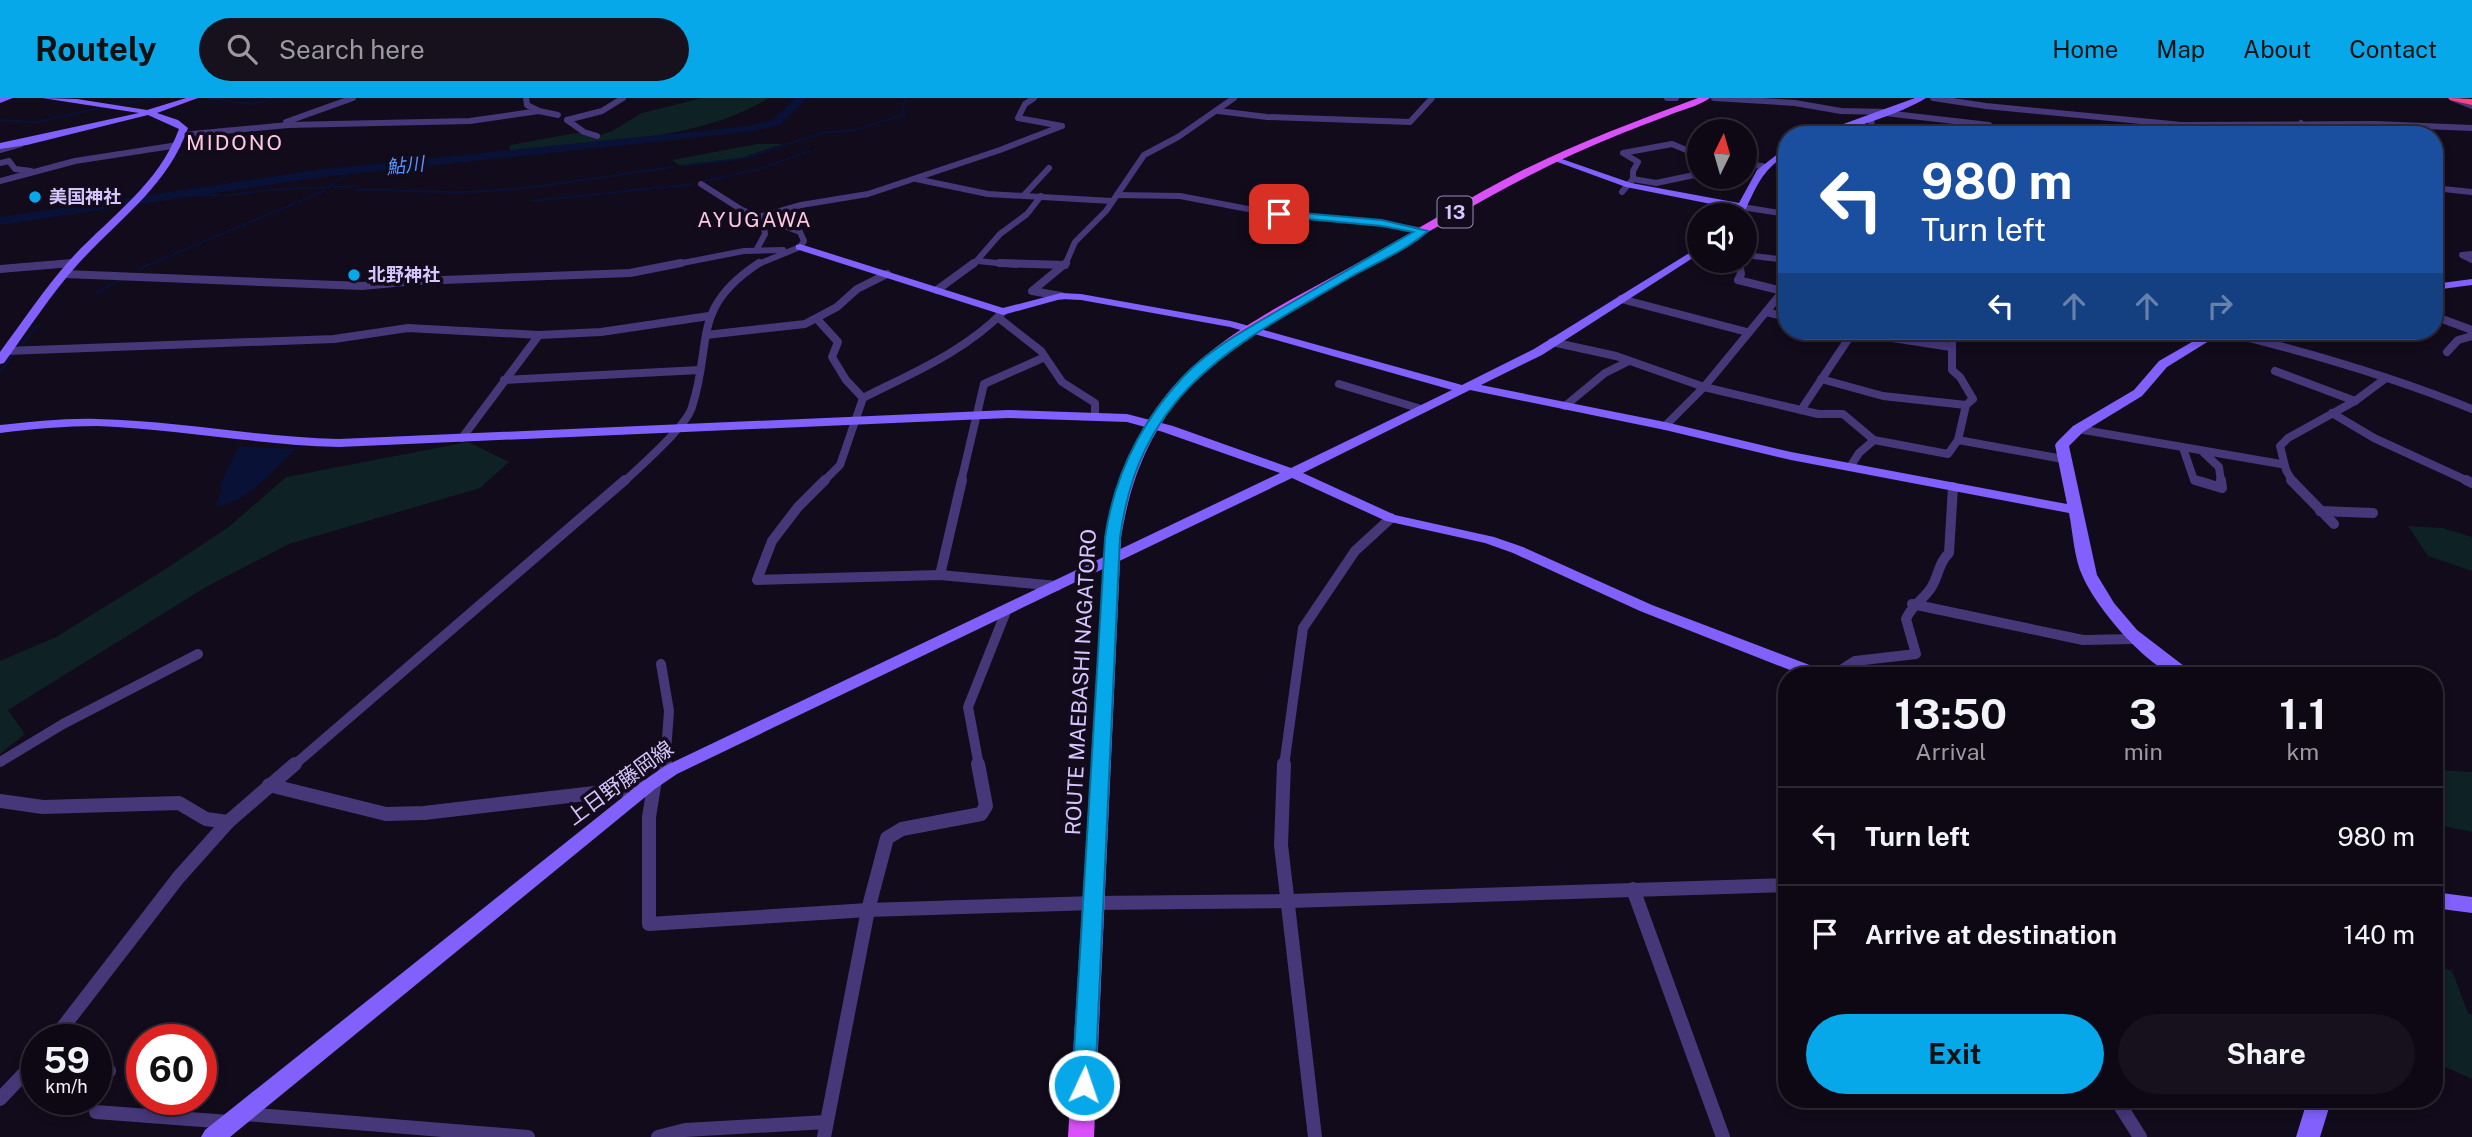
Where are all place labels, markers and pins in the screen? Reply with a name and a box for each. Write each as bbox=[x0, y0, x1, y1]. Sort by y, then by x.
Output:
pin bbox=[1249, 184, 1309, 244]
place label: 美国神社 bbox=[49, 186, 121, 207]
marker: 美国神社 bbox=[27, 189, 43, 205]
place label: 北野神社 bbox=[368, 264, 440, 285]
marker: 北野神社 bbox=[346, 267, 362, 283]

